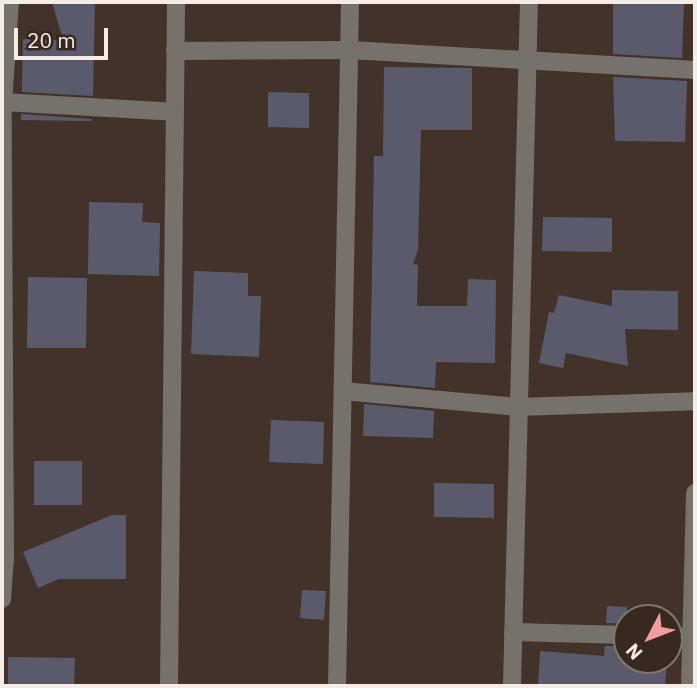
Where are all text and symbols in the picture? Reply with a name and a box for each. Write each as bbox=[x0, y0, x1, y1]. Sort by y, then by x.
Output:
scale bar bbox=[18, 14, 112, 58]
text: 20 m bbox=[27, 26, 76, 54]
north arrow bbox=[613, 604, 683, 674]
text: N bbox=[620, 639, 647, 665]

